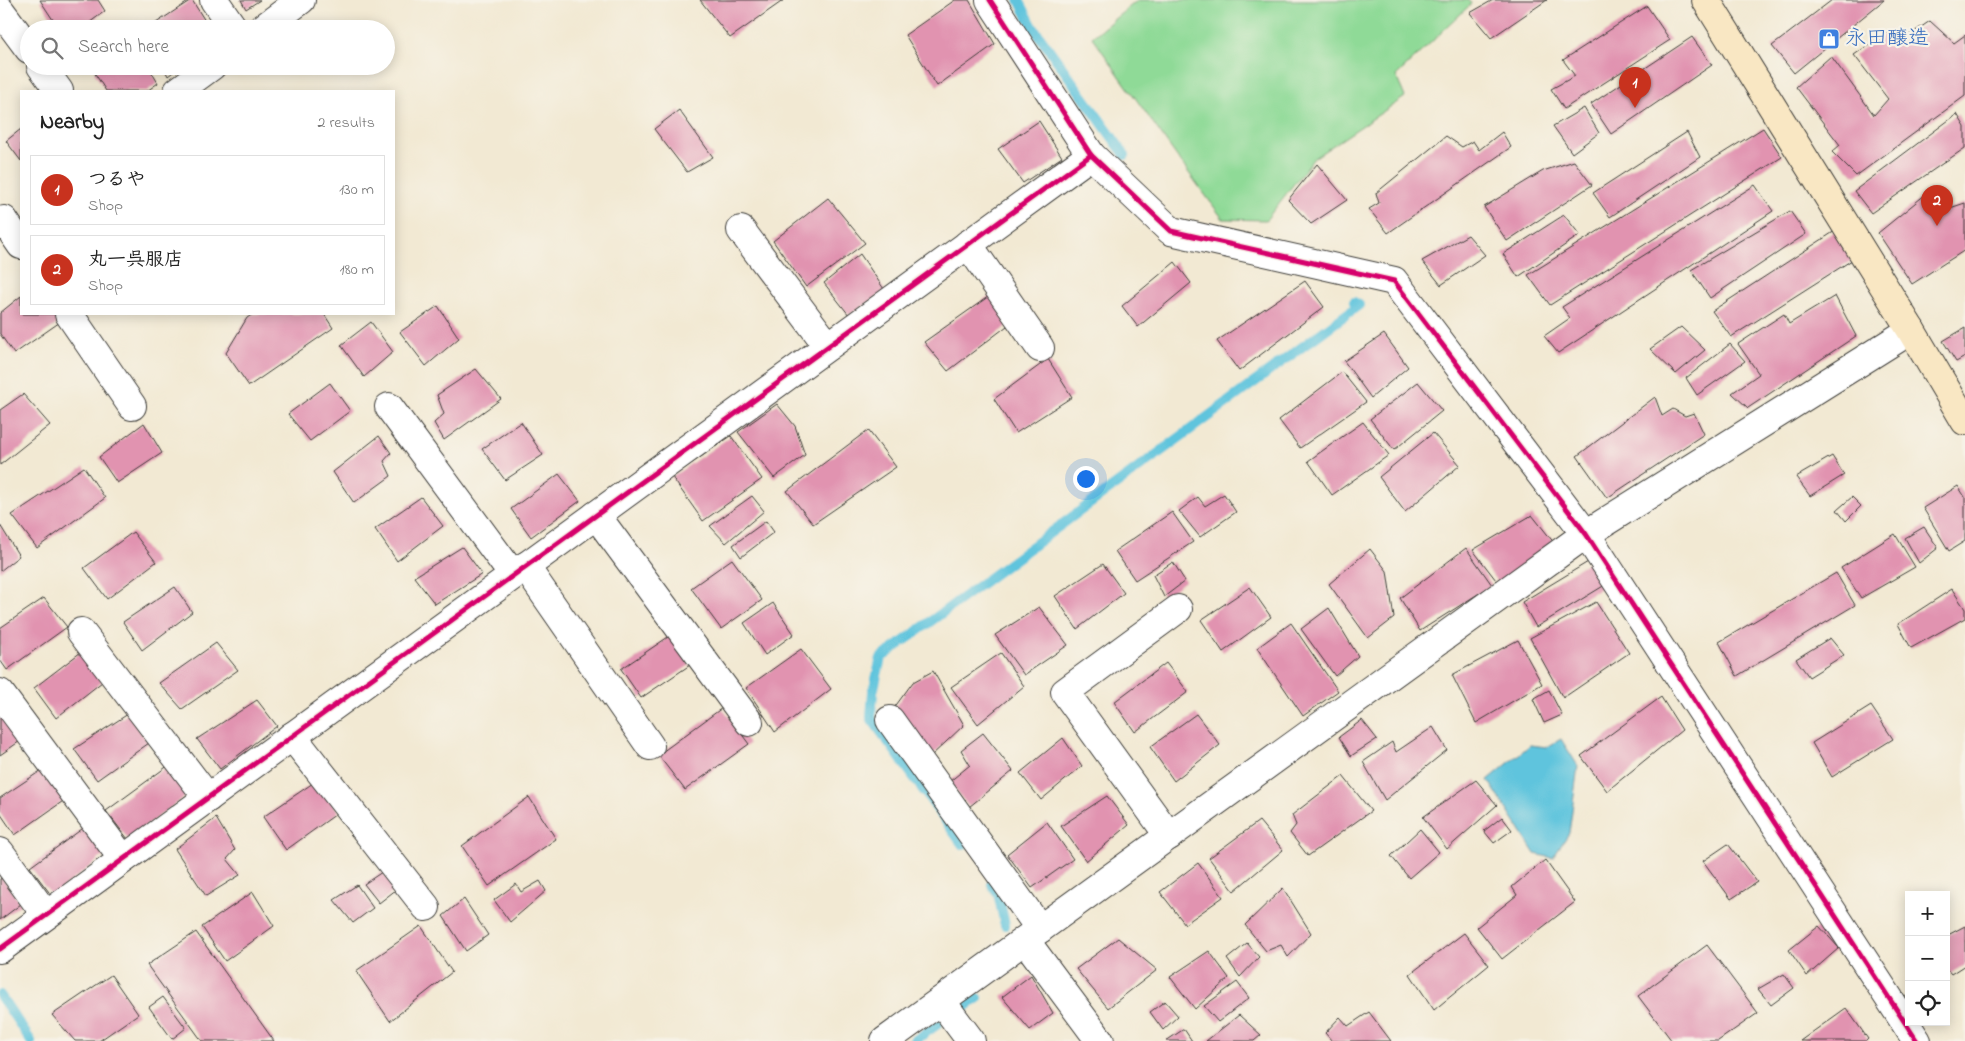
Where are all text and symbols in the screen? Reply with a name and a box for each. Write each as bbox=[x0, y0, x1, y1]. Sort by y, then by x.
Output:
search box bbox=[20, 20, 395, 75]
place label: 永田醸造 bbox=[1845, 24, 1929, 54]
shop icon: 永田醸造 bbox=[1817, 27, 1841, 51]
icon: search bbox=[38, 34, 66, 62]
text: Search here bbox=[78, 34, 169, 61]
pin: 1 bbox=[1619, 67, 1651, 108]
text: Nearby bbox=[40, 108, 104, 138]
text: 2 results bbox=[317, 111, 375, 135]
text: つるや bbox=[88, 167, 145, 194]
text: 1 bbox=[54, 178, 60, 202]
text: 130 m bbox=[339, 178, 374, 202]
pin: 2 bbox=[1921, 185, 1953, 226]
text: Shop bbox=[88, 194, 123, 218]
text: 丸一呉服店 bbox=[88, 247, 183, 274]
text: 2 bbox=[53, 258, 61, 282]
text: 180 m bbox=[340, 258, 374, 282]
text: Shop bbox=[88, 274, 123, 298]
your location bbox=[1073, 466, 1099, 492]
map controls bbox=[1905, 891, 1950, 1026]
button: + bbox=[1905, 891, 1950, 936]
button: − bbox=[1905, 936, 1950, 981]
button: locate bbox=[1905, 981, 1950, 1026]

